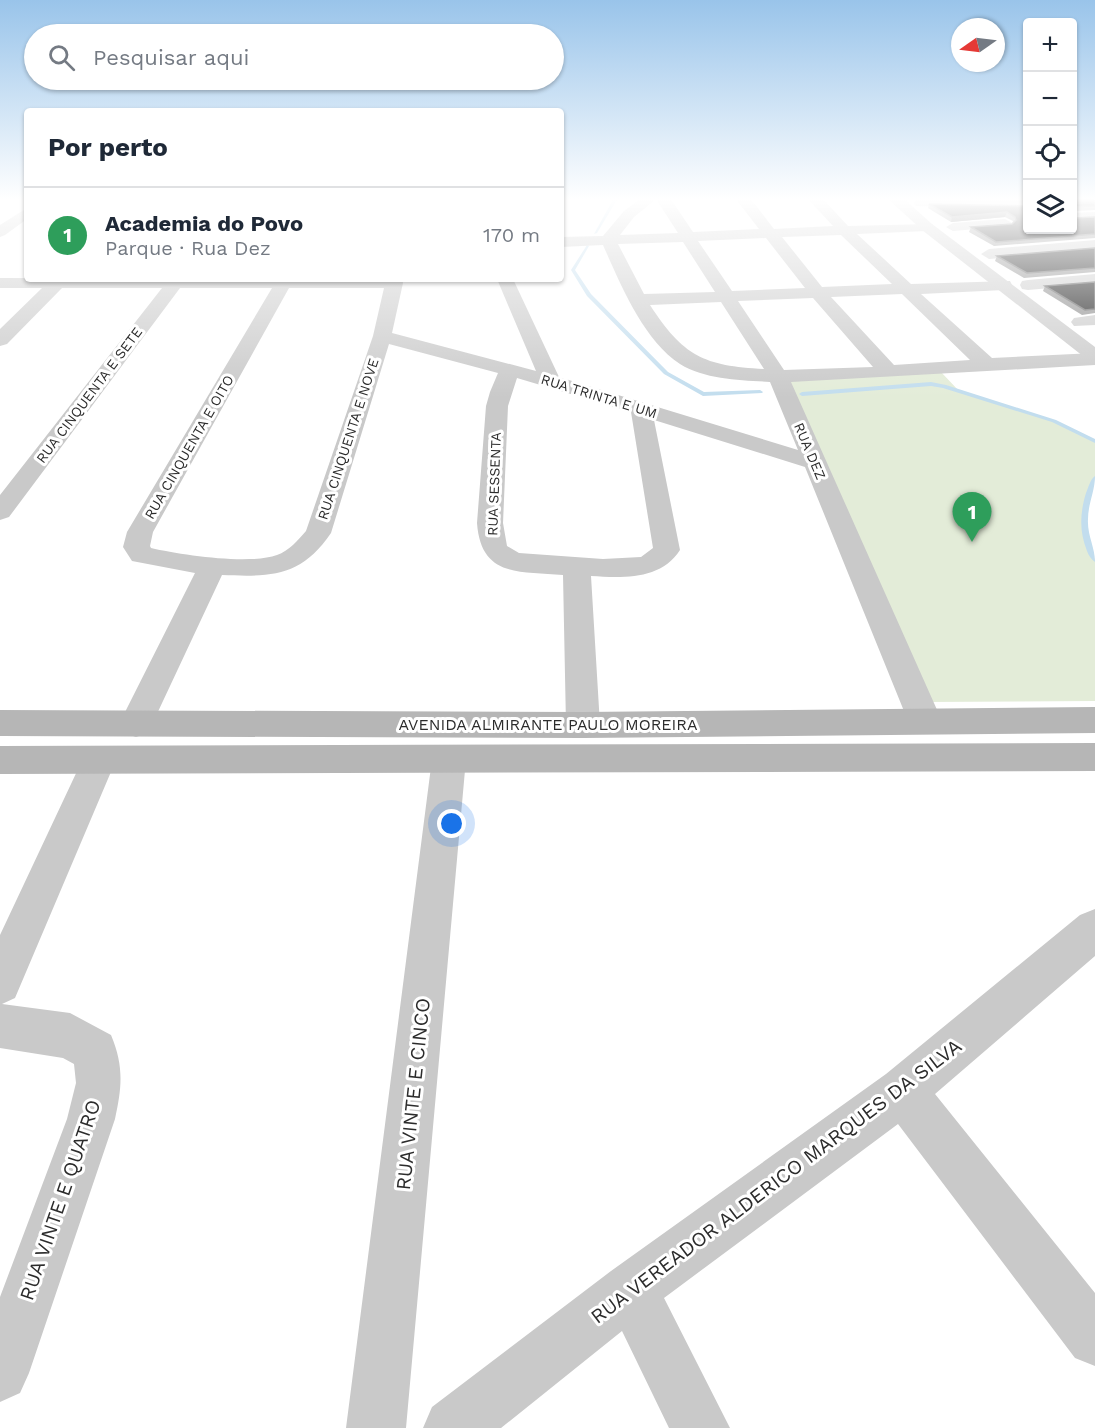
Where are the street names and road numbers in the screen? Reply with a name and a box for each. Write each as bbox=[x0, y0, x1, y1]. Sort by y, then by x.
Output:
street label: RUA CINQUENTA E SETE bbox=[33, 324, 145, 466]
street label: RUA CINQUENTA E NOVE bbox=[314, 356, 382, 522]
street label: RUA TRINTA E UM bbox=[539, 371, 659, 421]
street label: RUA CINQUENTA E OITO bbox=[141, 372, 237, 522]
street label: RUA DEZ bbox=[791, 420, 829, 482]
street label: RUA SESSENTA bbox=[484, 432, 504, 536]
street label: AVENIDA ALMIRANTE PAULO MOREIRA bbox=[399, 715, 698, 734]
street label: RUA VINTE E CINCO bbox=[391, 997, 435, 1191]
street label: RUA VEREADOR ALDERICO MARQUES DA SILVA bbox=[586, 1034, 966, 1328]
street label: RUA VINTE E QUATRO bbox=[14, 1097, 106, 1303]

